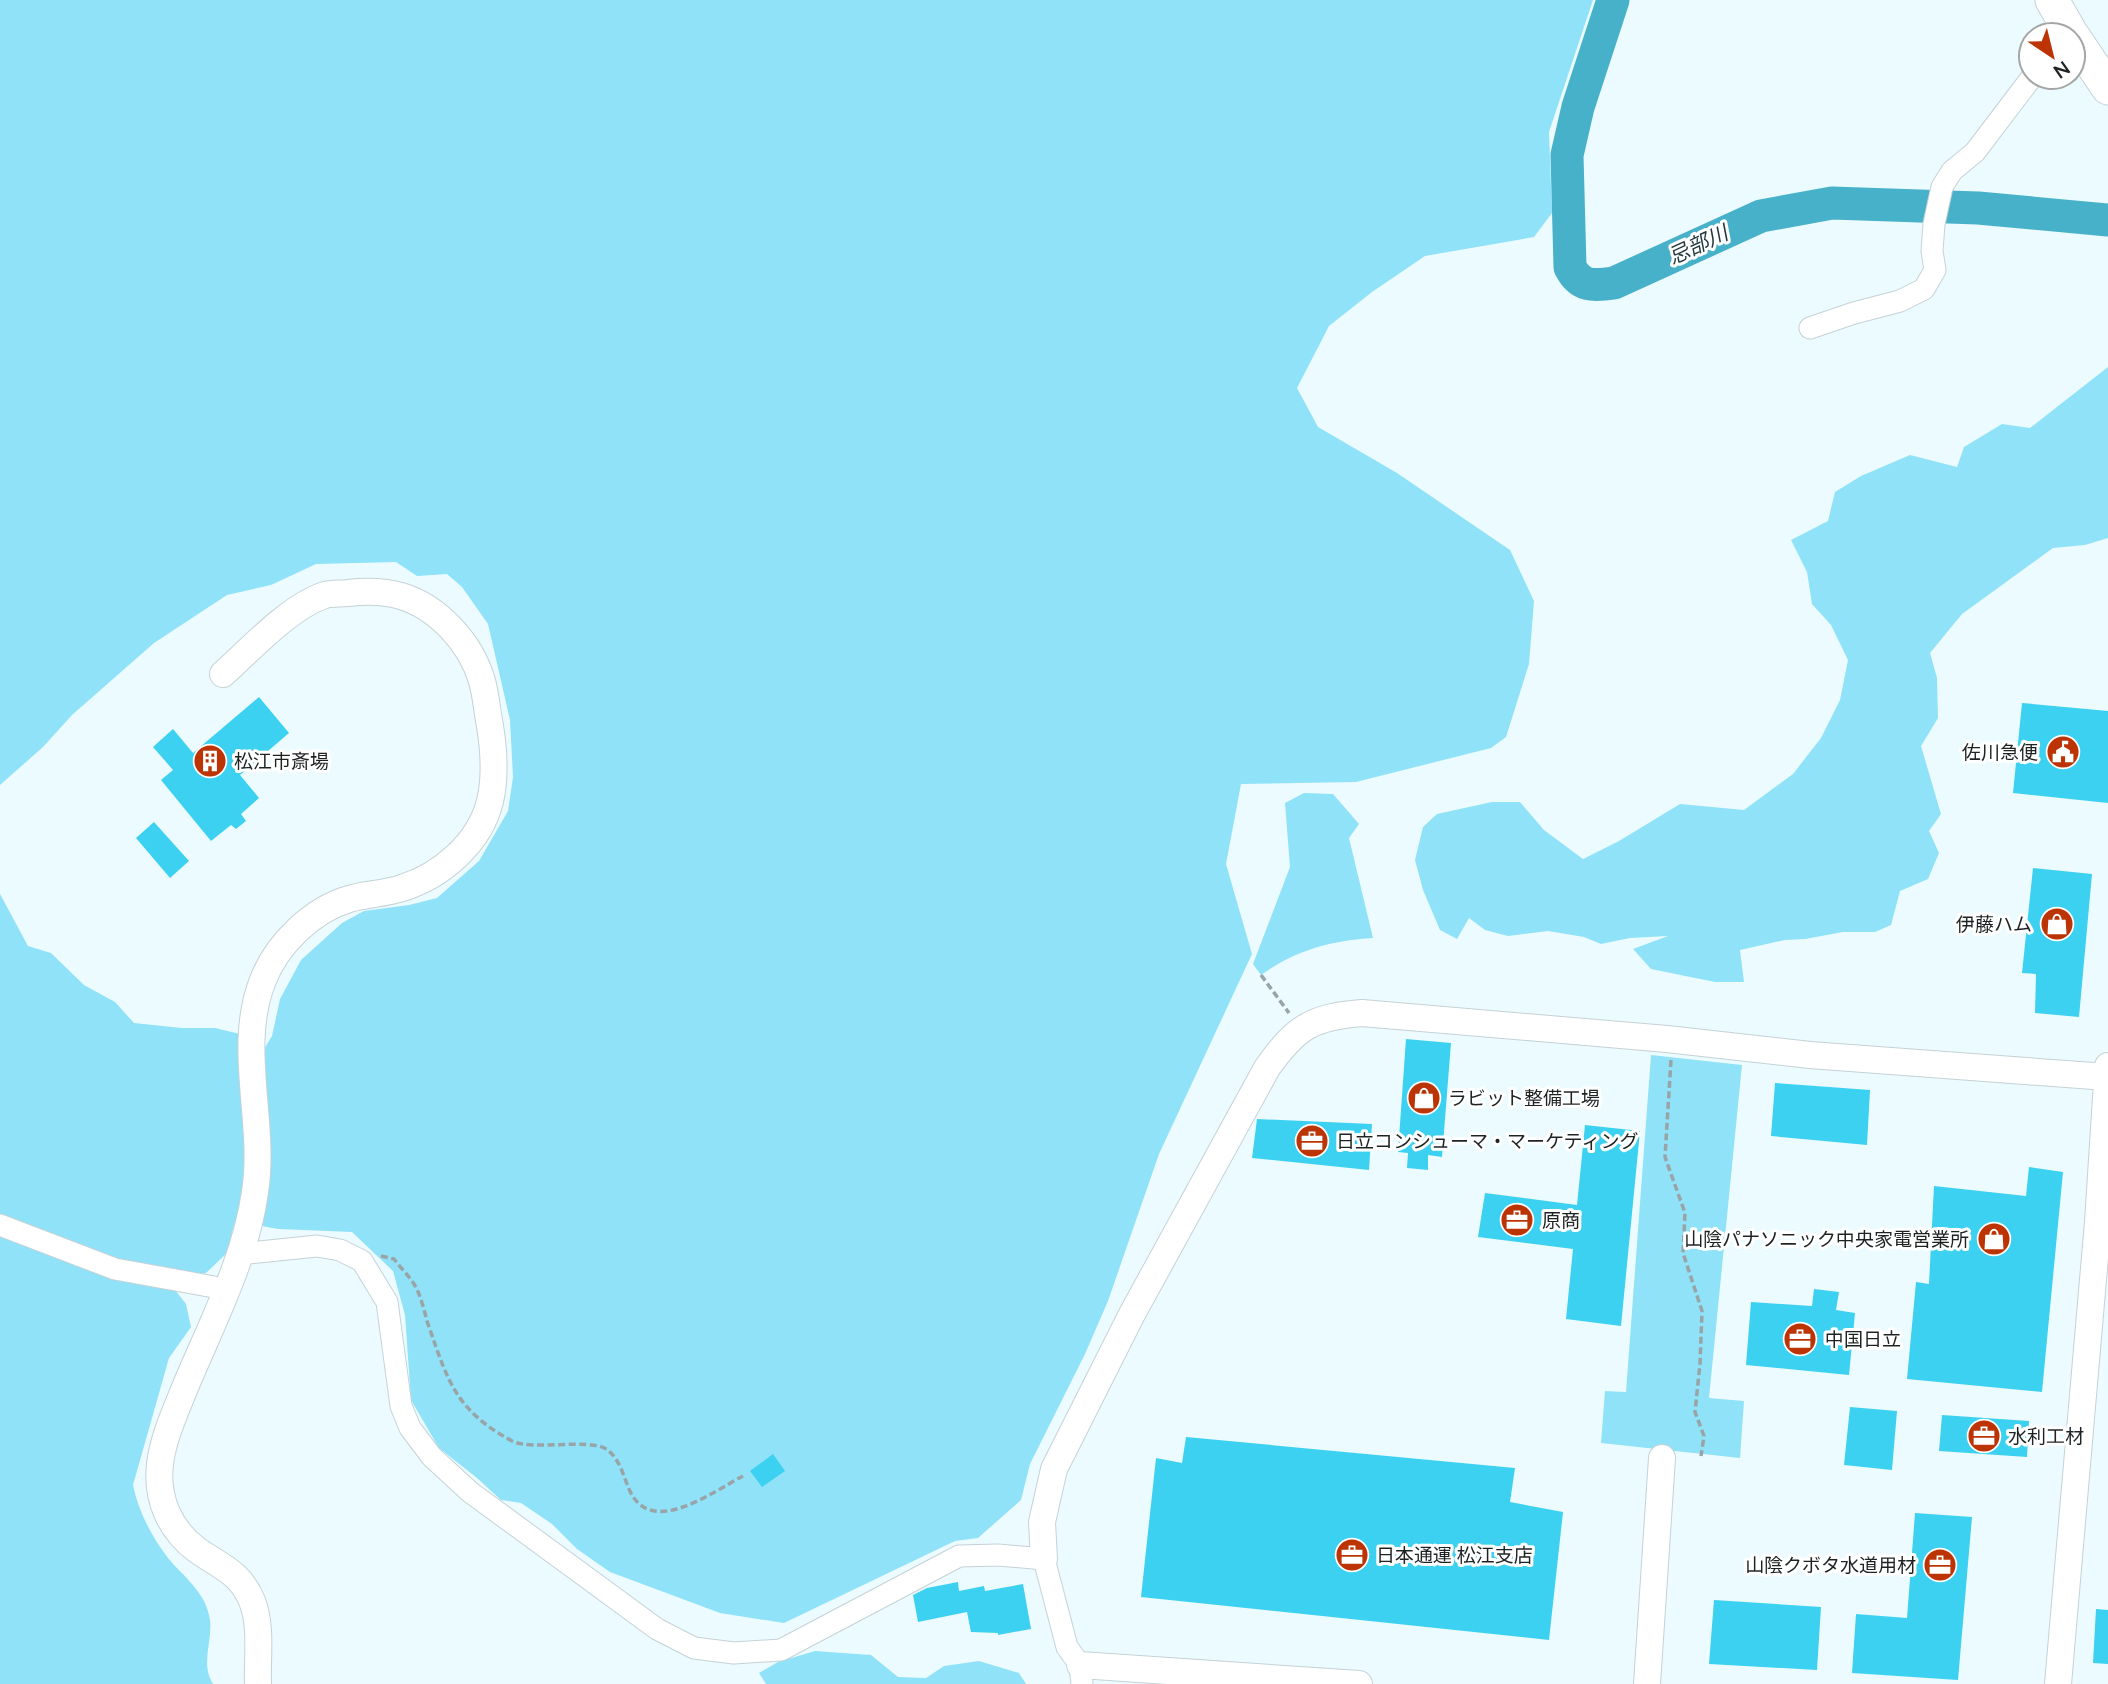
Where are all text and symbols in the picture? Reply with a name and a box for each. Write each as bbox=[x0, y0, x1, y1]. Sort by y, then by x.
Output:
north arrow bbox=[2017, 21, 2087, 91]
text: N bbox=[2049, 57, 2075, 84]
water label: 忌部川 bbox=[1664, 218, 1733, 268]
public building icon: 佐川急便 bbox=[2044, 733, 2082, 771]
place label: 佐川急便 bbox=[1962, 740, 2038, 763]
building icon: 松江市斎場 bbox=[191, 742, 229, 780]
place label: 松江市斎場 bbox=[234, 749, 329, 772]
shop icon: 伊藤ハム bbox=[2038, 905, 2076, 943]
place label: 伊藤ハム bbox=[1956, 912, 2032, 935]
shop icon: ラビット整備工場 bbox=[1405, 1079, 1443, 1117]
place label: ラビット整備工場 bbox=[1448, 1086, 1600, 1109]
office icon: 日立コンシューマ・マーケティング bbox=[1293, 1122, 1331, 1160]
place label: 日立コンシューマ・マーケティング bbox=[1336, 1129, 1638, 1152]
office icon: 原商 bbox=[1498, 1201, 1536, 1239]
place label: 原商 bbox=[1542, 1208, 1580, 1231]
shop icon: 山陰パナソニック中央家電営業所 bbox=[1975, 1220, 2013, 1258]
place label: 山陰パナソニック中央家電営業所 bbox=[1684, 1227, 1969, 1250]
office icon: 中国日立 bbox=[1781, 1320, 1819, 1358]
place label: 中国日立 bbox=[1825, 1327, 1901, 1350]
office icon: 水利工材 bbox=[1965, 1417, 2003, 1455]
place label: 水利工材 bbox=[2008, 1424, 2084, 1447]
office icon: 日本通運 松江支店 bbox=[1333, 1536, 1371, 1574]
place label: 日本通運 松江支店 bbox=[1376, 1543, 1533, 1566]
office icon: 山陰クボタ水道用材 bbox=[1921, 1546, 1959, 1584]
place label: 山陰クボタ水道用材 bbox=[1745, 1553, 1916, 1576]

